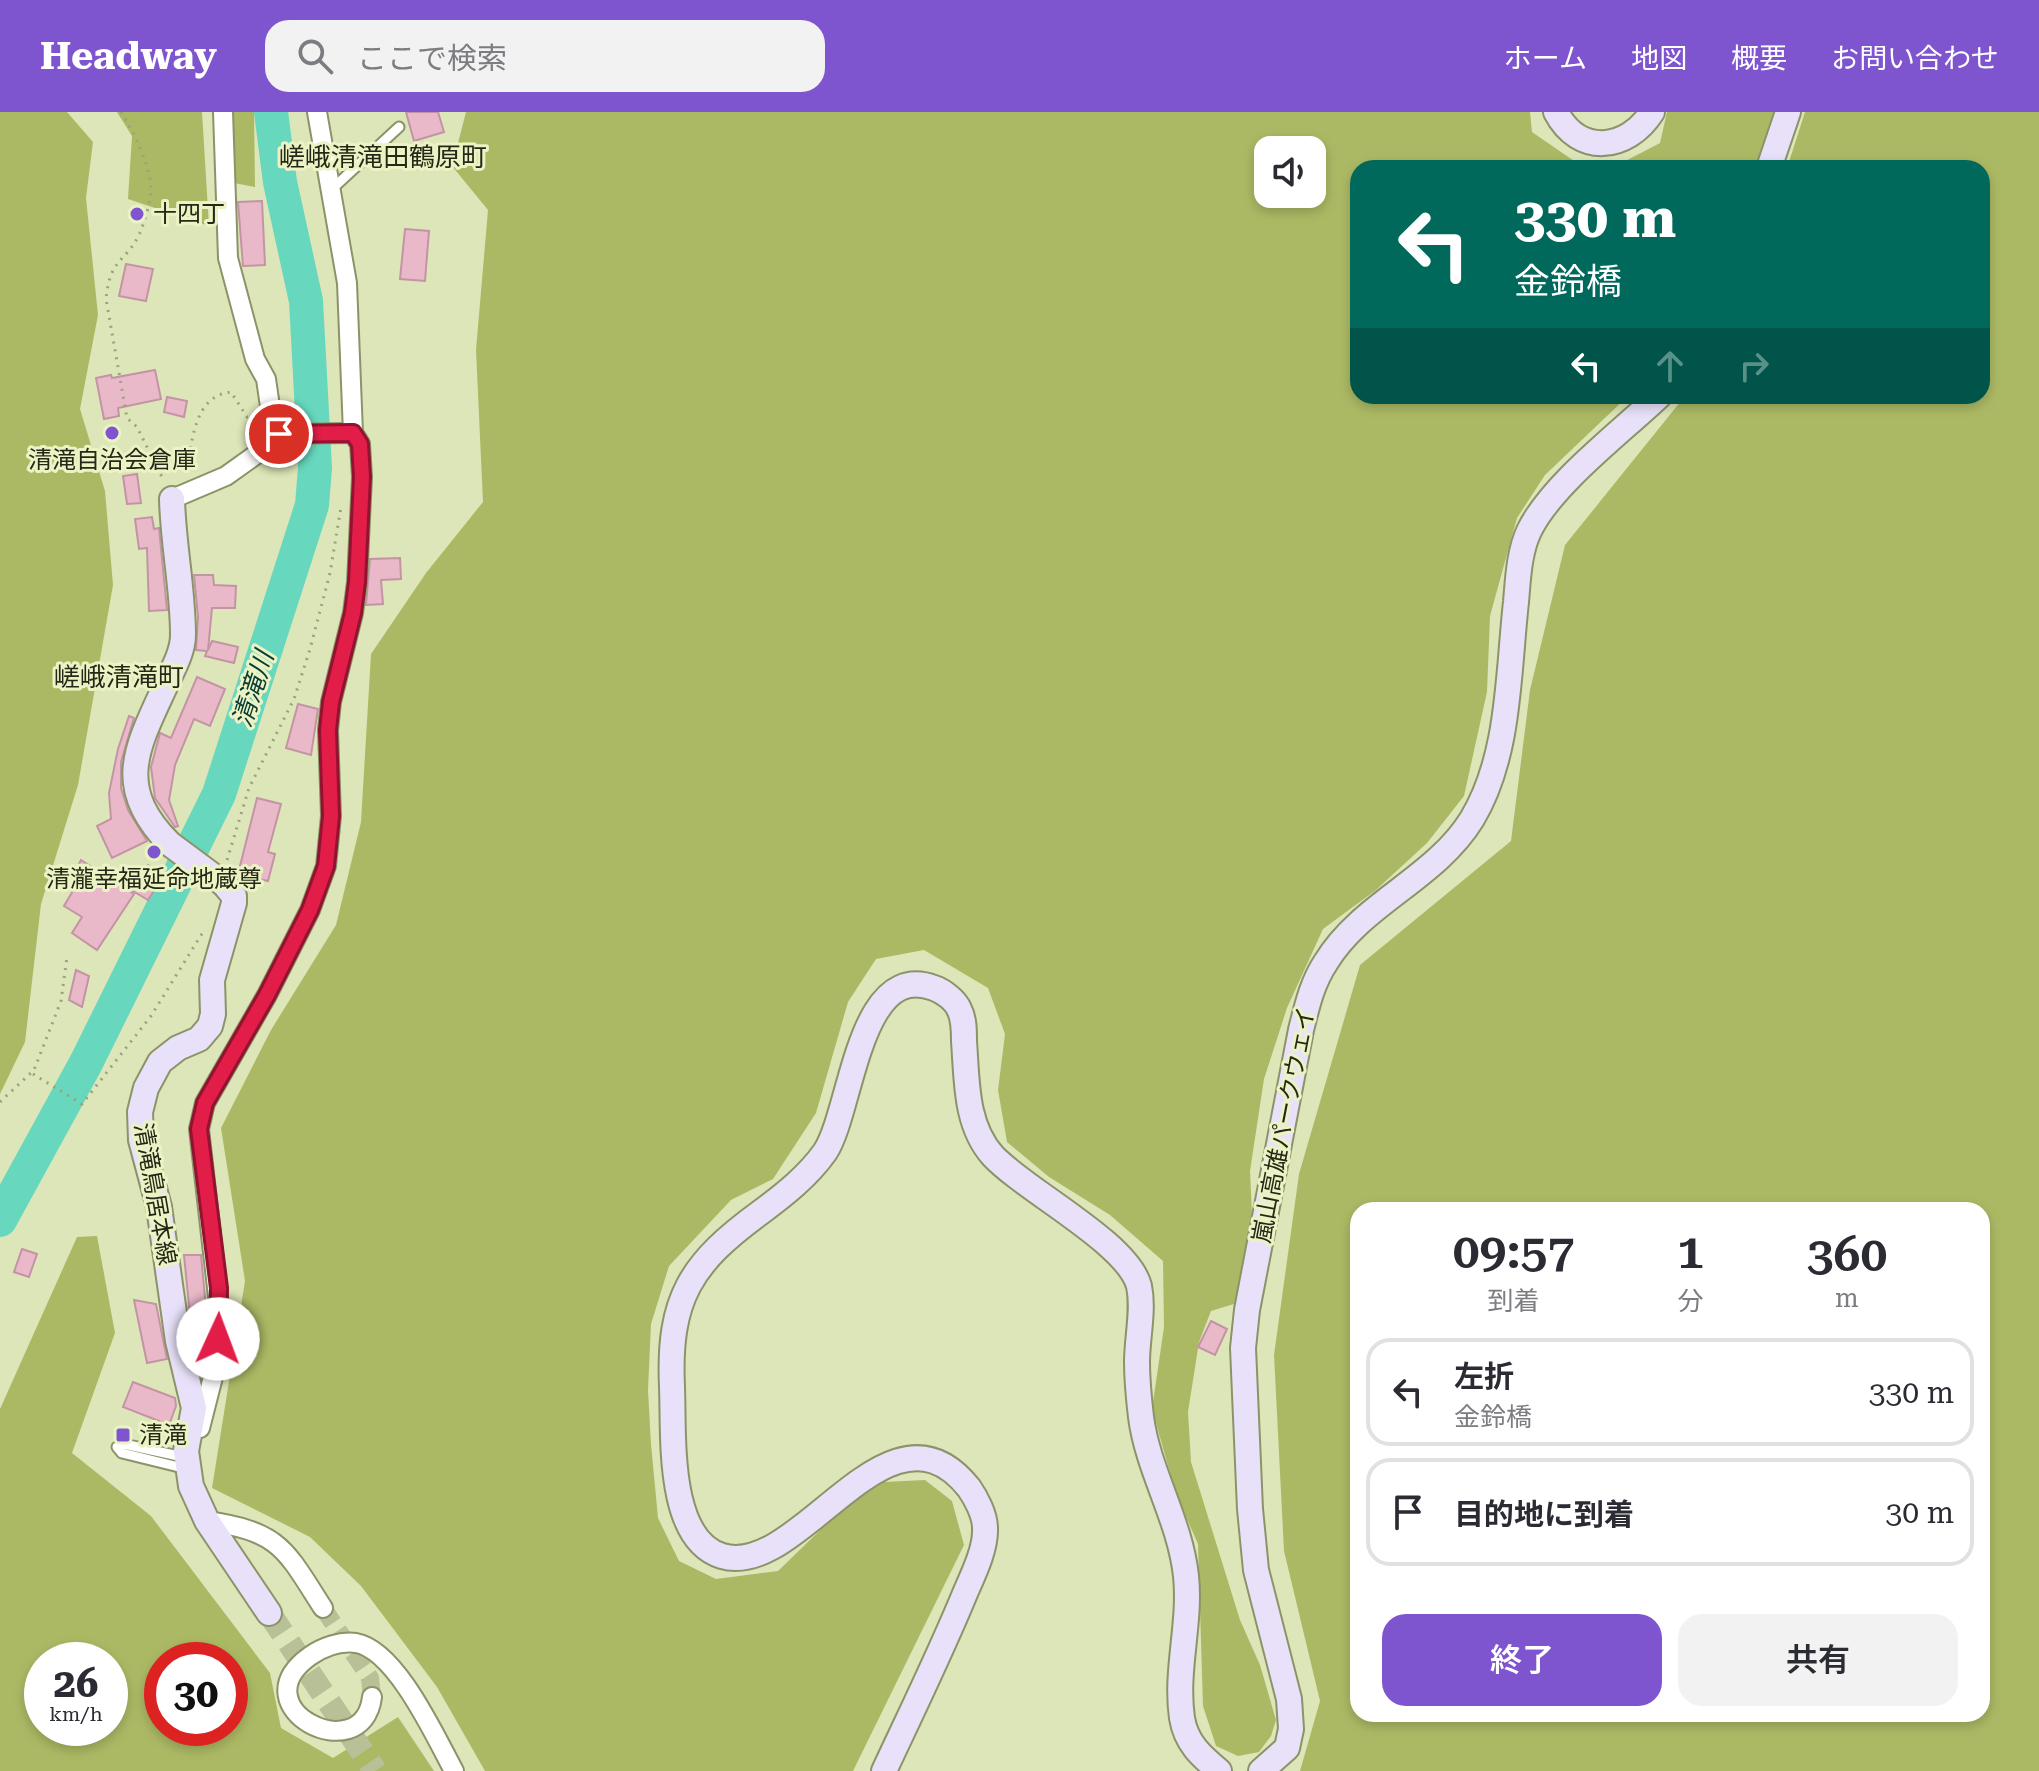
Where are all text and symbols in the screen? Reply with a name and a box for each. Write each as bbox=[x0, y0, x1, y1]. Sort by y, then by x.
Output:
search box bbox=[265, 20, 825, 92]
text: Headway bbox=[40, 34, 217, 78]
icon: search bbox=[293, 34, 337, 78]
text: ここで検索 bbox=[357, 41, 507, 76]
text: ホーム bbox=[1504, 42, 1587, 75]
text: 地図 bbox=[1631, 42, 1687, 75]
text: 概要 bbox=[1731, 42, 1787, 75]
text: お問い合わせ bbox=[1831, 42, 1999, 75]
map controls bbox=[1254, 136, 1326, 208]
button: sound bbox=[1254, 136, 1326, 208]
district label: 嵯峨清滝田鶴原町 bbox=[279, 142, 487, 172]
text: 330 m bbox=[1514, 185, 1676, 251]
icon: left bbox=[1382, 192, 1486, 296]
place label: 十四丁 bbox=[153, 200, 225, 228]
marker: 十四丁 bbox=[128, 205, 146, 223]
text: 金鈴橋 bbox=[1514, 261, 1622, 303]
icon: left bbox=[1564, 344, 1608, 388]
icon: ahead bbox=[1648, 344, 1692, 388]
icon: right bbox=[1732, 344, 1776, 388]
pin bbox=[245, 400, 313, 468]
icon: arrive bbox=[257, 412, 301, 456]
marker: 清滝自治会倉庫 bbox=[103, 424, 121, 442]
place label: 清滝自治会倉庫 bbox=[28, 446, 196, 474]
water label: 清滝川 bbox=[227, 644, 280, 731]
district label: 嵯峨清滝町 bbox=[54, 662, 184, 692]
marker: 清瀧幸福延命地蔵尊 bbox=[145, 843, 163, 861]
place label: 清瀧幸福延命地蔵尊 bbox=[46, 865, 262, 893]
street label: 嵐山高雄パークウェイ bbox=[1247, 1005, 1321, 1245]
street label: 清滝鳥居本線 bbox=[129, 1121, 181, 1267]
text: 09:57 bbox=[1453, 1224, 1574, 1280]
text: 1 bbox=[1677, 1224, 1704, 1280]
text: 360 bbox=[1807, 1227, 1887, 1283]
text: m bbox=[1835, 1283, 1859, 1313]
text: 到着 bbox=[1488, 1286, 1540, 1316]
text: 分 bbox=[1678, 1286, 1704, 1316]
position arrow bbox=[176, 1297, 260, 1381]
text: 左折 bbox=[1454, 1359, 1514, 1394]
icon: left bbox=[1386, 1370, 1430, 1414]
text: 330 m bbox=[1869, 1375, 1954, 1410]
text: 金鈴橋 bbox=[1454, 1402, 1532, 1432]
place label: 清滝 bbox=[139, 1421, 187, 1449]
marker: 清滝 bbox=[114, 1426, 132, 1444]
icon: arrive bbox=[1386, 1490, 1430, 1534]
text: 30 m bbox=[1885, 1495, 1954, 1530]
text: 目的地に到着 bbox=[1454, 1497, 1634, 1532]
button: 終了 bbox=[1382, 1614, 1662, 1706]
button: 共有 bbox=[1678, 1614, 1958, 1706]
speed limit sign: 30 bbox=[144, 1642, 248, 1746]
text: 26 bbox=[54, 1660, 98, 1707]
text: km/h bbox=[49, 1702, 103, 1726]

